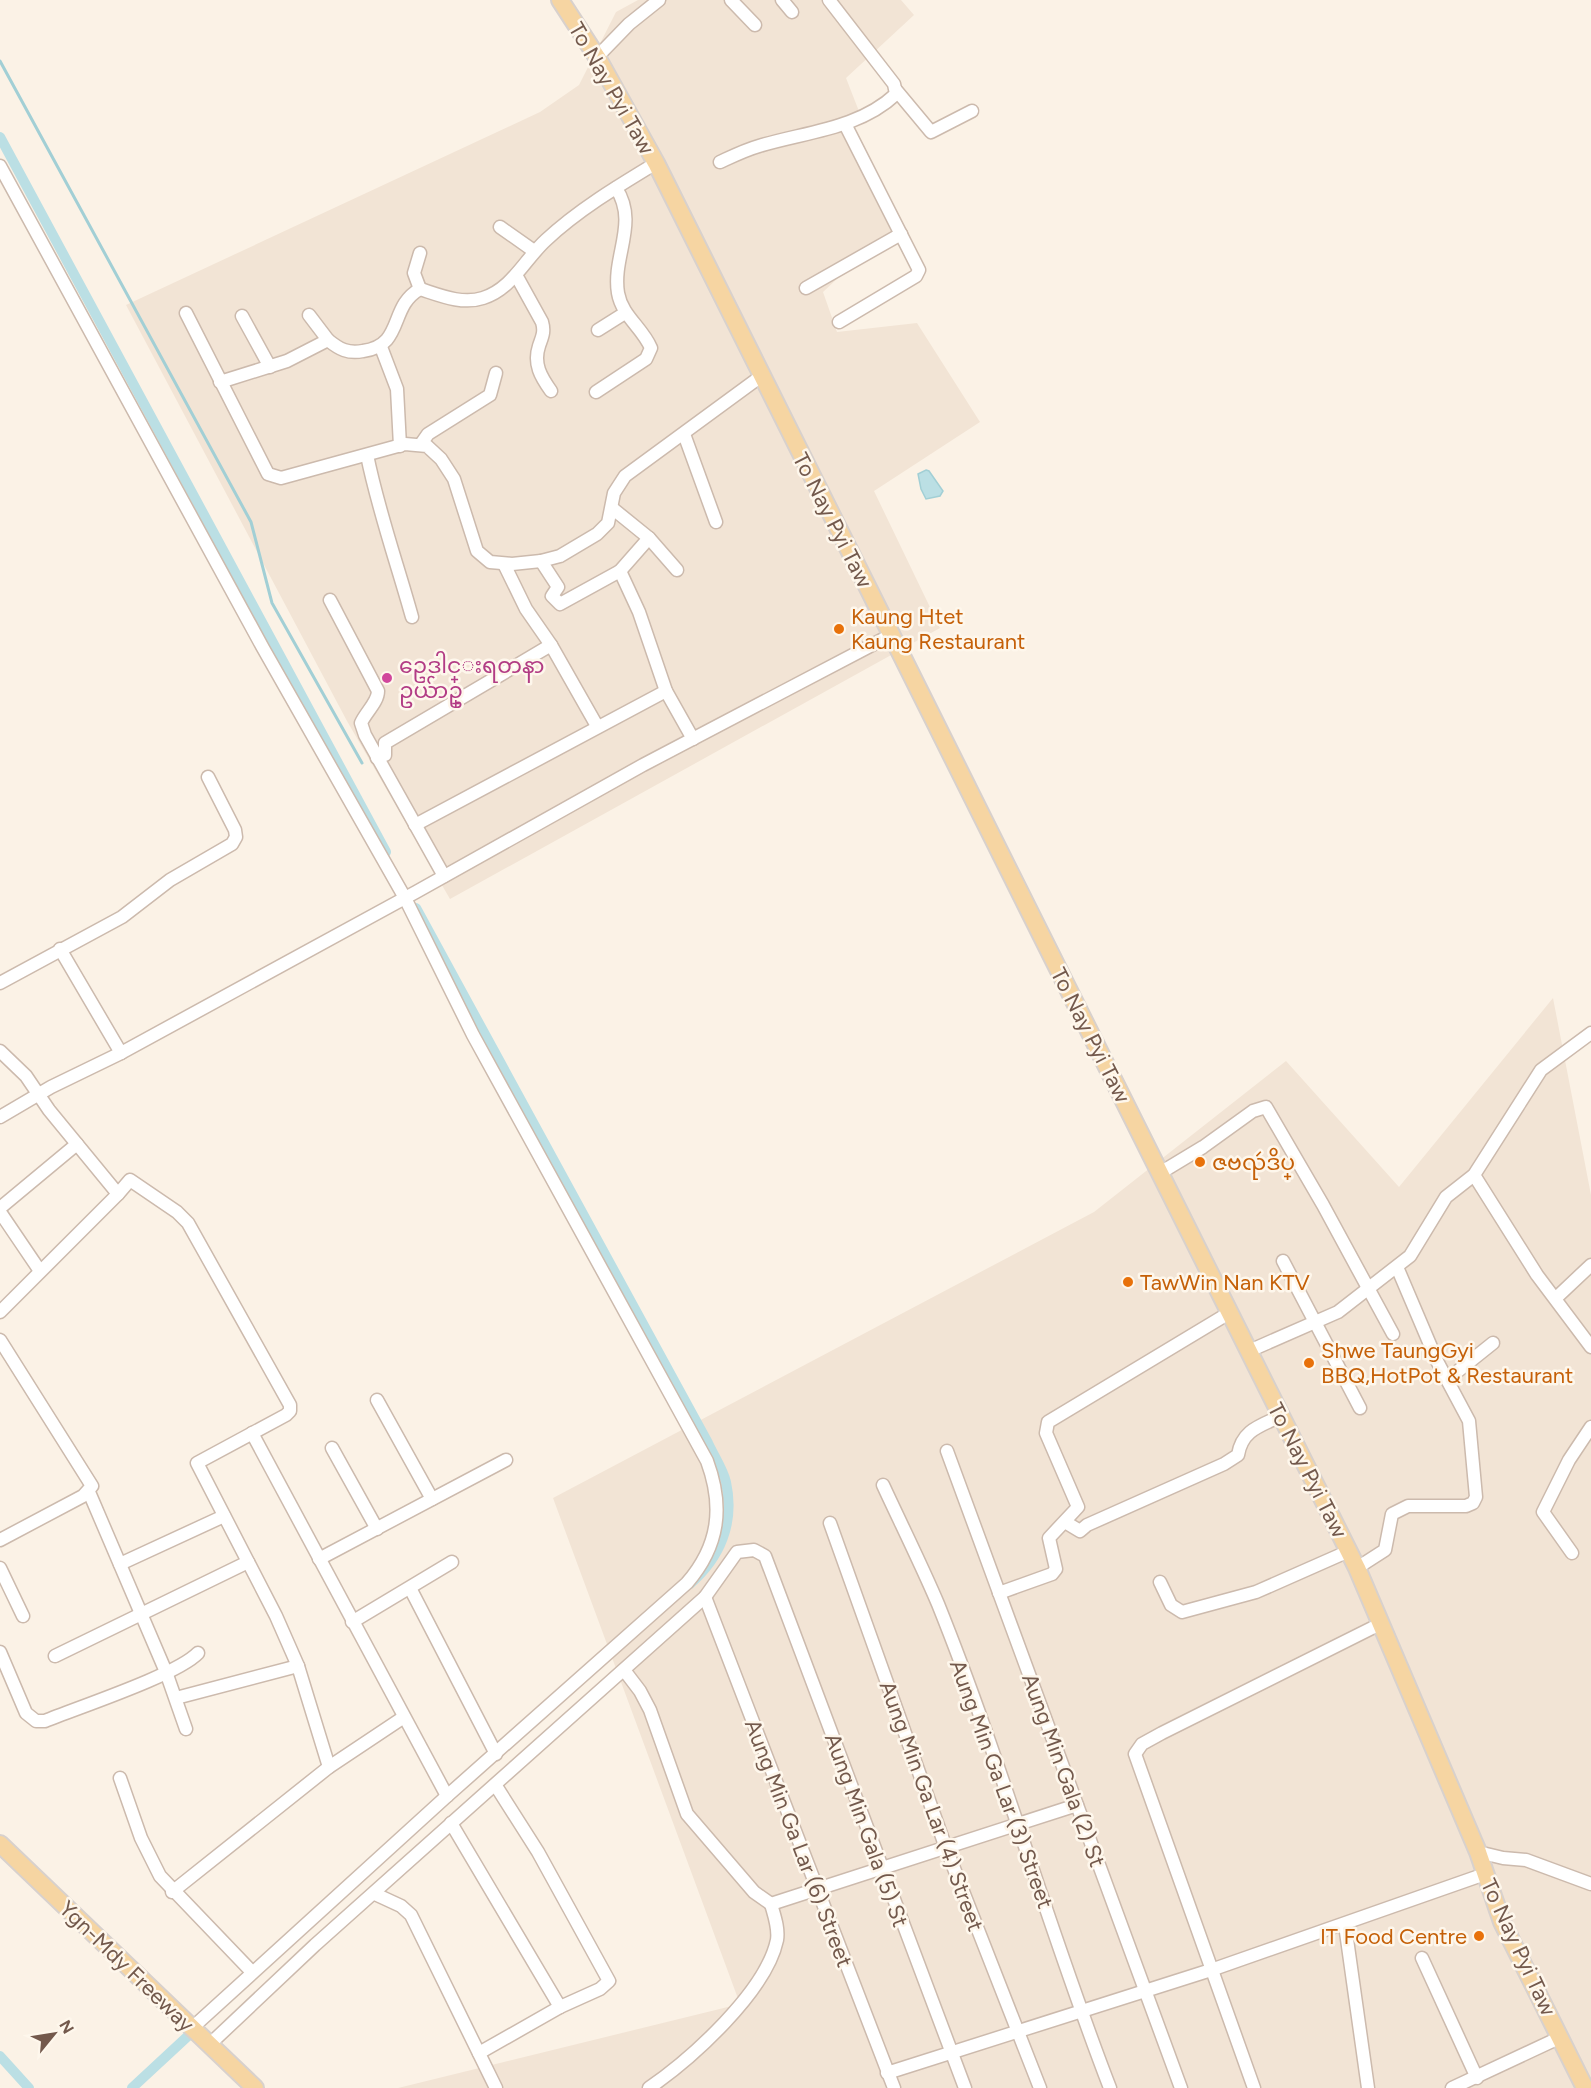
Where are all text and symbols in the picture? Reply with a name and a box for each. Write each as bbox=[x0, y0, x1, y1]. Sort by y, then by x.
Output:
street label: To Nay Pyi Taw bbox=[563, 17, 661, 160]
street label: To Nay Pyi Taw bbox=[787, 448, 879, 593]
place label: Kaung Htet Kaung Restaurant bbox=[851, 603, 1025, 655]
marker: Kaung Htet Kaung Restaurant bbox=[832, 622, 846, 636]
place label: ဥေဒါင္းရတနာ ဥယ်ာဥ္ bbox=[399, 651, 545, 708]
marker: ဥေဒါင္းရတနာ ဥယ်ာဥ္ bbox=[380, 671, 394, 685]
street label: To Nay Pyi Taw bbox=[1045, 963, 1137, 1108]
place label: ဇဗၺဴဒိပ္ bbox=[1212, 1147, 1295, 1180]
marker: ဇဗၺဴဒိပ္ bbox=[1193, 1155, 1207, 1169]
place label: TawWin Nan KTV bbox=[1140, 1269, 1311, 1296]
marker: TawWin Nan KTV bbox=[1121, 1275, 1135, 1289]
place label: Shwe TaungGyi BBQ,HotPot & Restaurant bbox=[1321, 1337, 1573, 1389]
marker: Shwe TaungGyi BBQ,HotPot & Restaurant bbox=[1302, 1356, 1316, 1370]
street label: To Nay Pyi Taw bbox=[1262, 1398, 1354, 1543]
street label: Aung Min Ga Lar (3) Street bbox=[944, 1656, 1059, 1912]
street label: Aung Min Gala (2) St bbox=[1016, 1670, 1111, 1870]
street label: Aung Min Ga Lar (4) Street bbox=[874, 1677, 989, 1935]
street label: Aung Min Ga Lar (6) Street bbox=[739, 1716, 858, 1971]
street label: Aung Min Gala (5) St bbox=[819, 1730, 914, 1931]
street label: To Nay Pyi Taw bbox=[1475, 1874, 1562, 2021]
street label: Ygn-Mdy Freeway bbox=[53, 1895, 200, 2038]
place label: IT Food Centre bbox=[1320, 1923, 1467, 1950]
marker: IT Food Centre bbox=[1472, 1929, 1486, 1943]
north arrow bbox=[24, 2004, 84, 2064]
text: N bbox=[55, 2017, 78, 2037]

